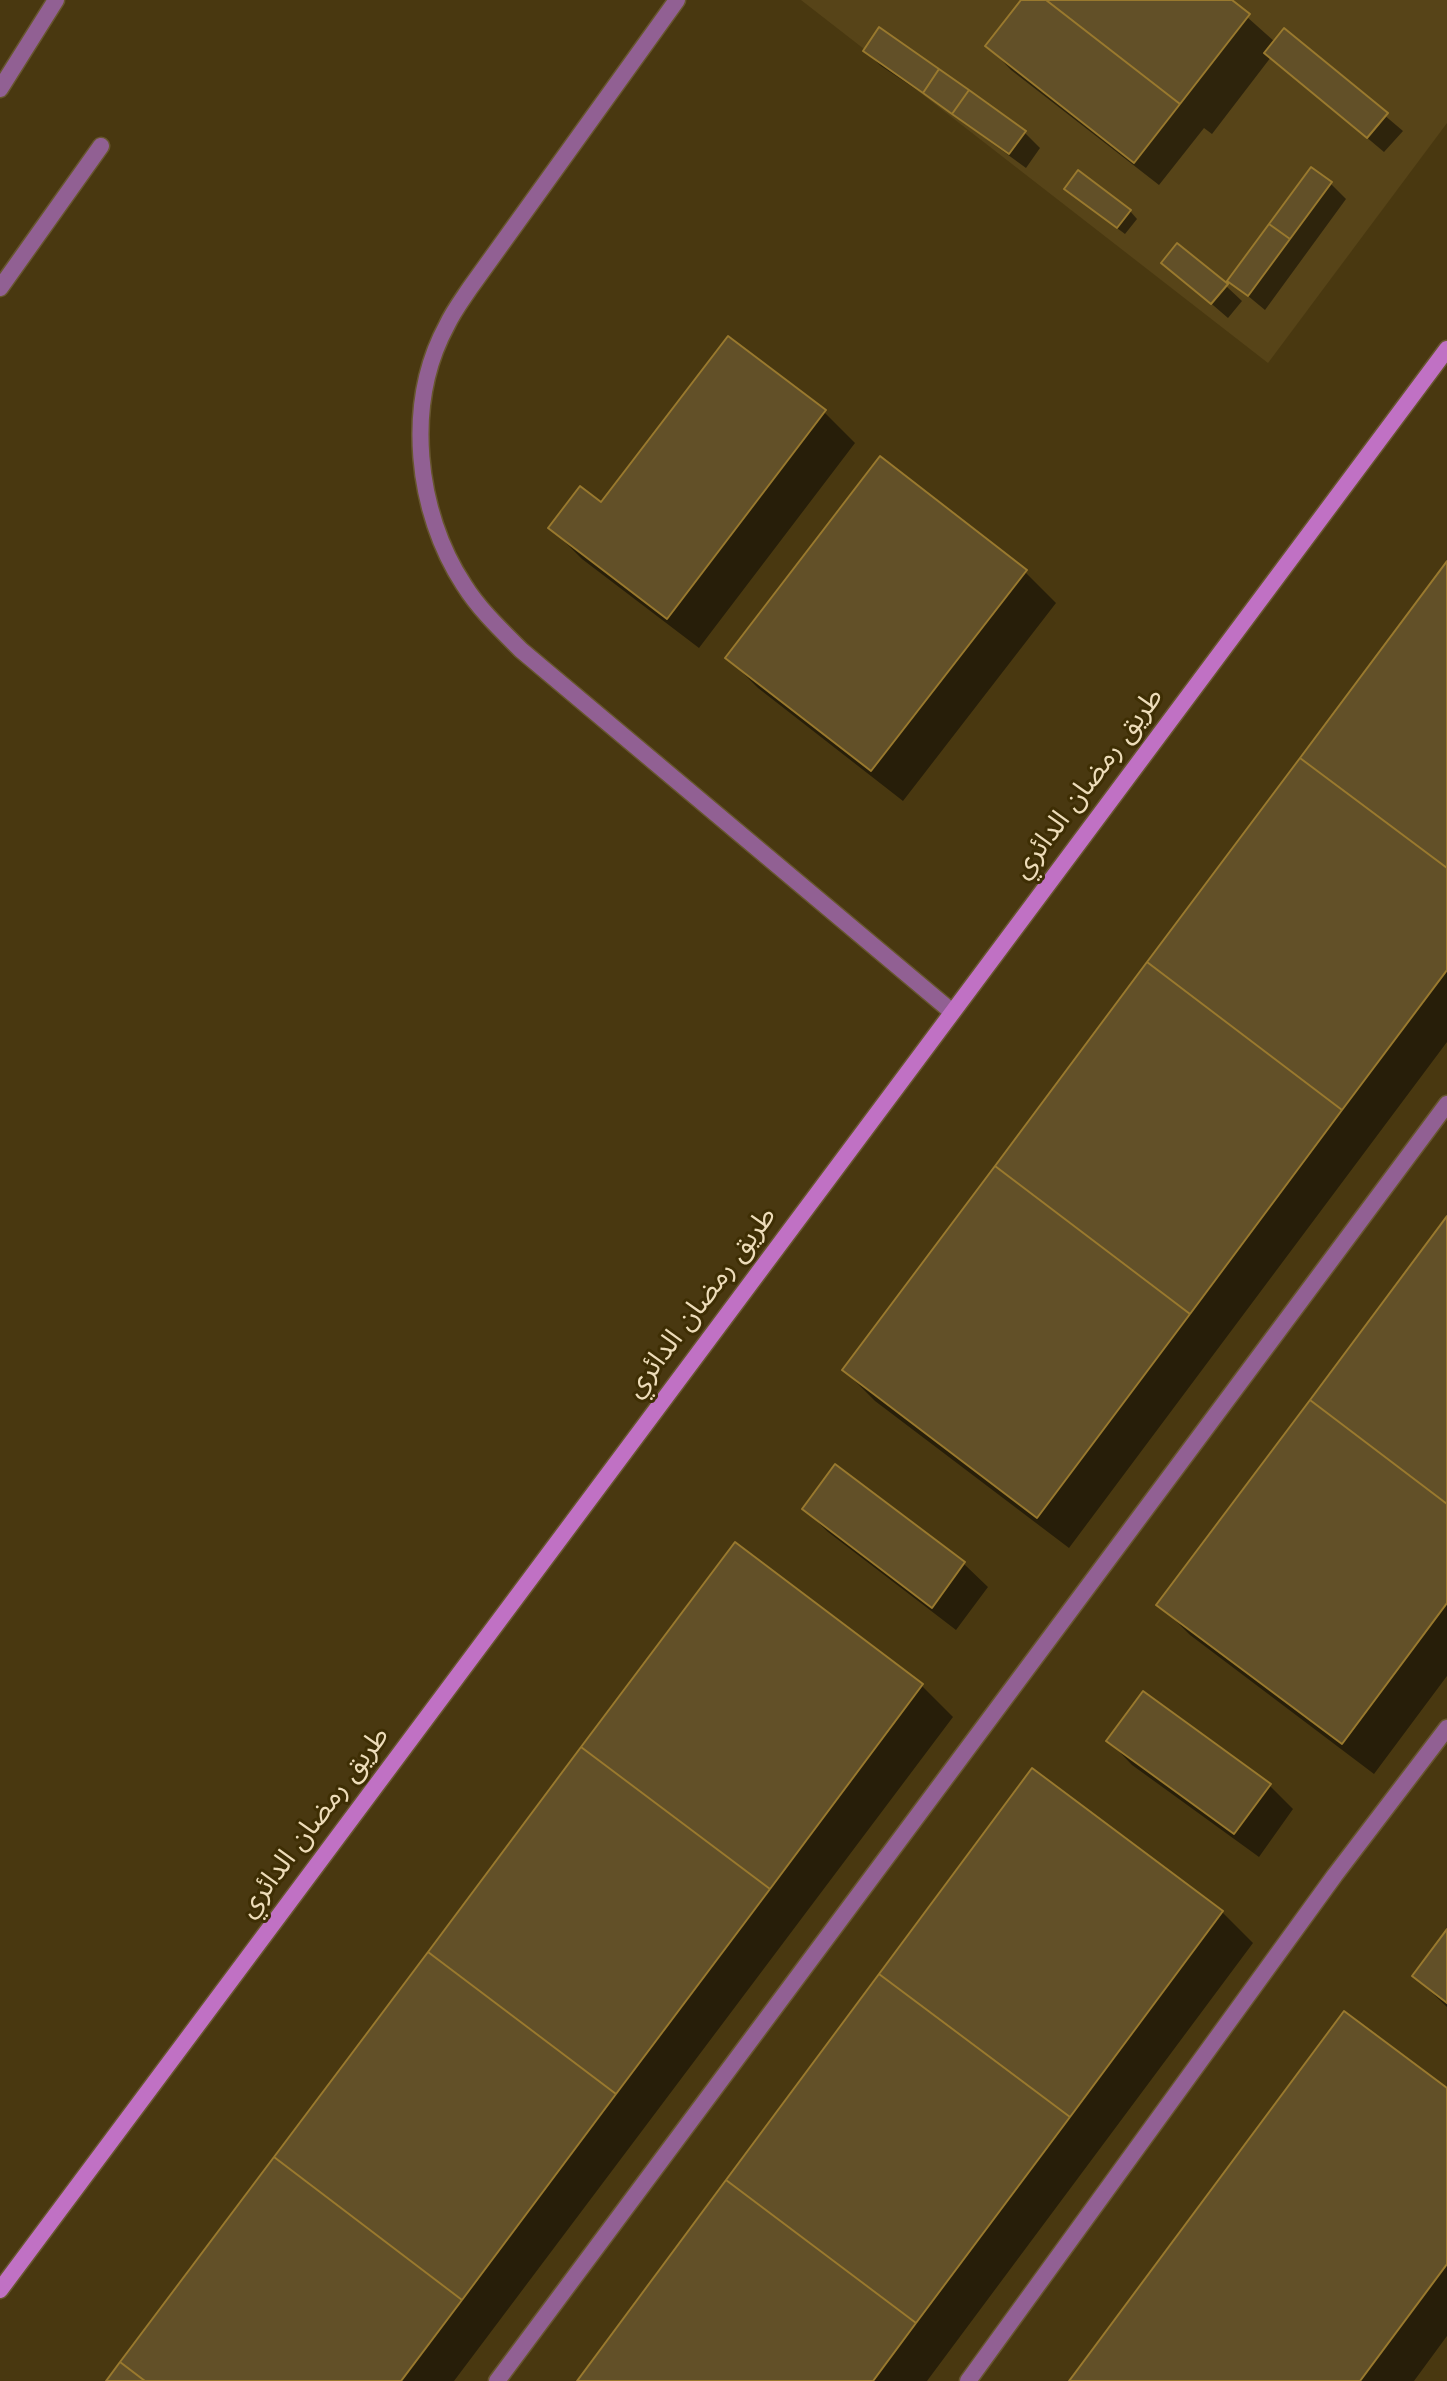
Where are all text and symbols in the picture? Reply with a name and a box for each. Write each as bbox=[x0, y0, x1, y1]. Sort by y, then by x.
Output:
street label: طريق رمضان الدائري bbox=[1006, 682, 1172, 886]
street label: طريق رمضان الدائري bbox=[619, 1201, 785, 1405]
street label: طريق رمضان الدائري bbox=[232, 1721, 398, 1925]

